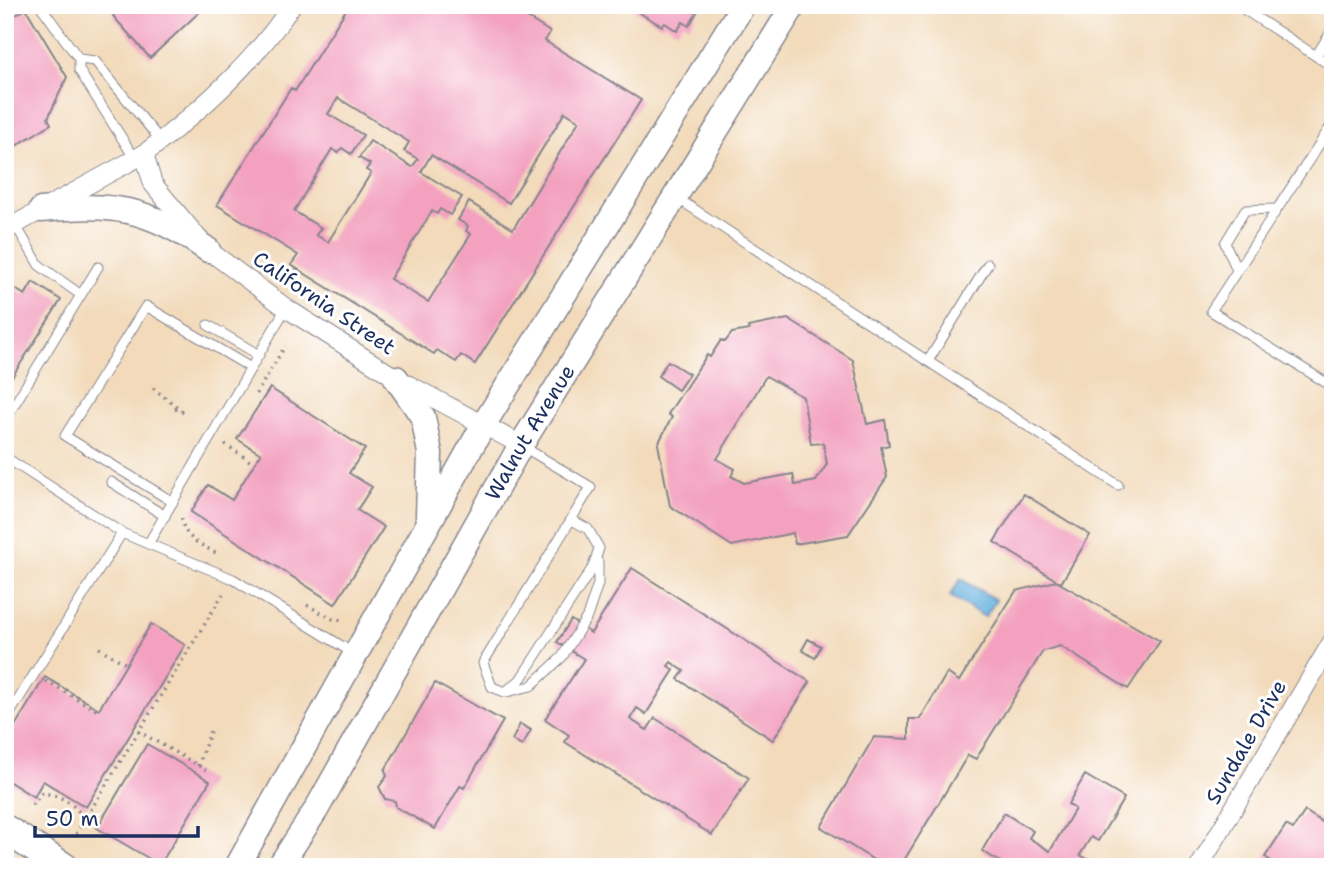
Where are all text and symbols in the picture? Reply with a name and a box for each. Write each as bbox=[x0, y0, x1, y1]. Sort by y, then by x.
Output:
street label: California Street bbox=[247, 245, 401, 361]
street label: Walnut Avenue bbox=[479, 359, 582, 505]
street label: Sundale Drive bbox=[1199, 675, 1293, 809]
scale bar bbox=[35, 795, 198, 839]
text: 50 m bbox=[46, 805, 99, 833]

